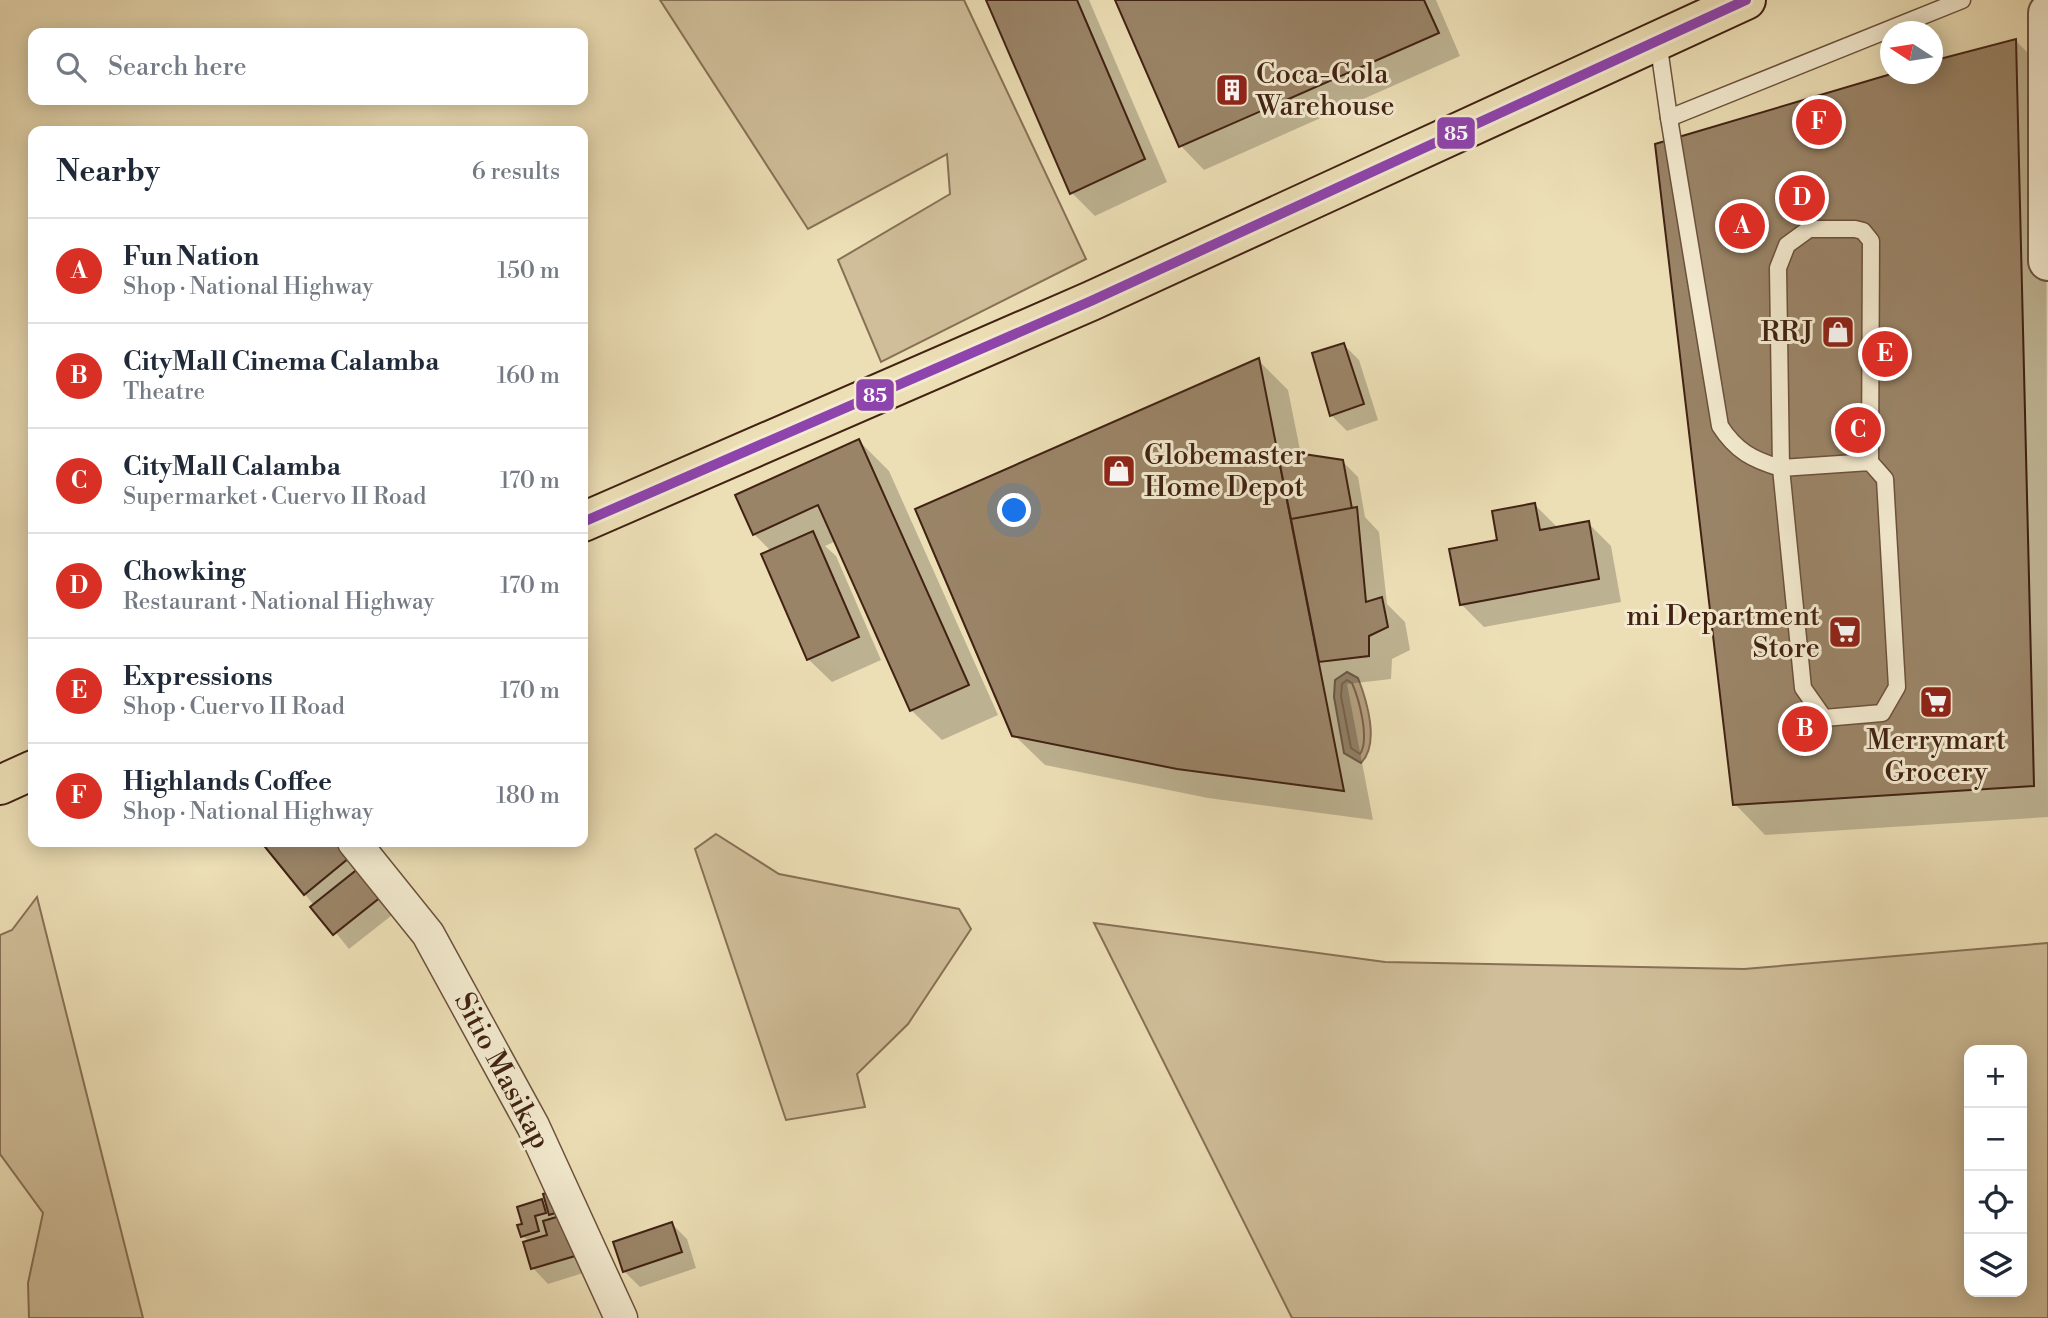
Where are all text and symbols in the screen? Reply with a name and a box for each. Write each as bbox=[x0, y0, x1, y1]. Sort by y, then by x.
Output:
north arrow bbox=[1880, 21, 1943, 84]
search box bbox=[28, 28, 588, 105]
icon: search bbox=[52, 48, 90, 86]
text: Search here bbox=[108, 51, 247, 83]
place label: Coca-Cola Warehouse bbox=[1255, 57, 1395, 124]
building icon: Coca-Cola Warehouse bbox=[1213, 71, 1251, 109]
pin: F bbox=[1796, 96, 1842, 148]
line badge: 85 bbox=[1436, 116, 1476, 150]
text: 85 bbox=[1444, 122, 1468, 146]
text: Nearby bbox=[56, 153, 160, 191]
text: 6 results bbox=[472, 158, 560, 186]
pin: D bbox=[1779, 172, 1825, 224]
pin: A bbox=[1719, 200, 1765, 252]
text: Fun Nation bbox=[123, 241, 259, 273]
text: A bbox=[71, 257, 87, 285]
text: 150 m bbox=[497, 257, 560, 285]
text: Shop · National Highway bbox=[123, 273, 374, 301]
shop icon: RRJ bbox=[1819, 313, 1857, 351]
place label: RRJ bbox=[1761, 315, 1814, 350]
pin: E bbox=[1862, 328, 1908, 380]
text: CityMall Cinema Calamba bbox=[123, 346, 439, 378]
text: B bbox=[70, 362, 88, 390]
text: 160 m bbox=[497, 362, 560, 390]
text: Theatre bbox=[123, 378, 205, 406]
line badge: 85 bbox=[855, 378, 895, 412]
text: 85 bbox=[863, 384, 887, 408]
pin: C bbox=[1835, 404, 1881, 456]
place label: Globemaster Home Depot bbox=[1144, 438, 1306, 505]
text: CityMall Calamba bbox=[123, 451, 341, 483]
shop icon: Globemaster Home Depot bbox=[1100, 452, 1138, 490]
text: C bbox=[71, 467, 87, 495]
text: 170 m bbox=[500, 467, 560, 495]
text: Supermarket · Cuervo II Road bbox=[123, 483, 426, 511]
your location bbox=[997, 493, 1031, 527]
text: Chowking bbox=[123, 556, 245, 588]
text: D bbox=[70, 572, 88, 600]
text: 170 m bbox=[500, 572, 560, 600]
text: Restaurant · National Highway bbox=[123, 588, 435, 616]
place label: mi Department Store bbox=[1626, 599, 1820, 666]
supermarket icon: mi Department Store bbox=[1826, 613, 1864, 651]
text: Expressions bbox=[123, 661, 273, 693]
text: E bbox=[71, 677, 87, 705]
text: 170 m bbox=[500, 677, 560, 705]
supermarket icon: Merrymart Grocery bbox=[1917, 683, 1955, 721]
text: Shop · Cuervo II Road bbox=[123, 693, 345, 721]
pin: B bbox=[1782, 703, 1828, 755]
place label: Merrymart Grocery bbox=[1866, 723, 2006, 790]
text: Highlands Coffee bbox=[123, 766, 332, 798]
text: F bbox=[71, 782, 87, 810]
text: 180 m bbox=[496, 782, 560, 810]
text: Shop · National Highway bbox=[123, 798, 374, 826]
street label: Sitio Masikap bbox=[446, 987, 558, 1155]
map controls bbox=[1964, 1045, 2027, 1297]
button: + bbox=[1964, 1045, 2027, 1108]
button: − bbox=[1964, 1108, 2027, 1171]
button: locate bbox=[1964, 1171, 2027, 1234]
button: layers bbox=[1964, 1234, 2027, 1297]

